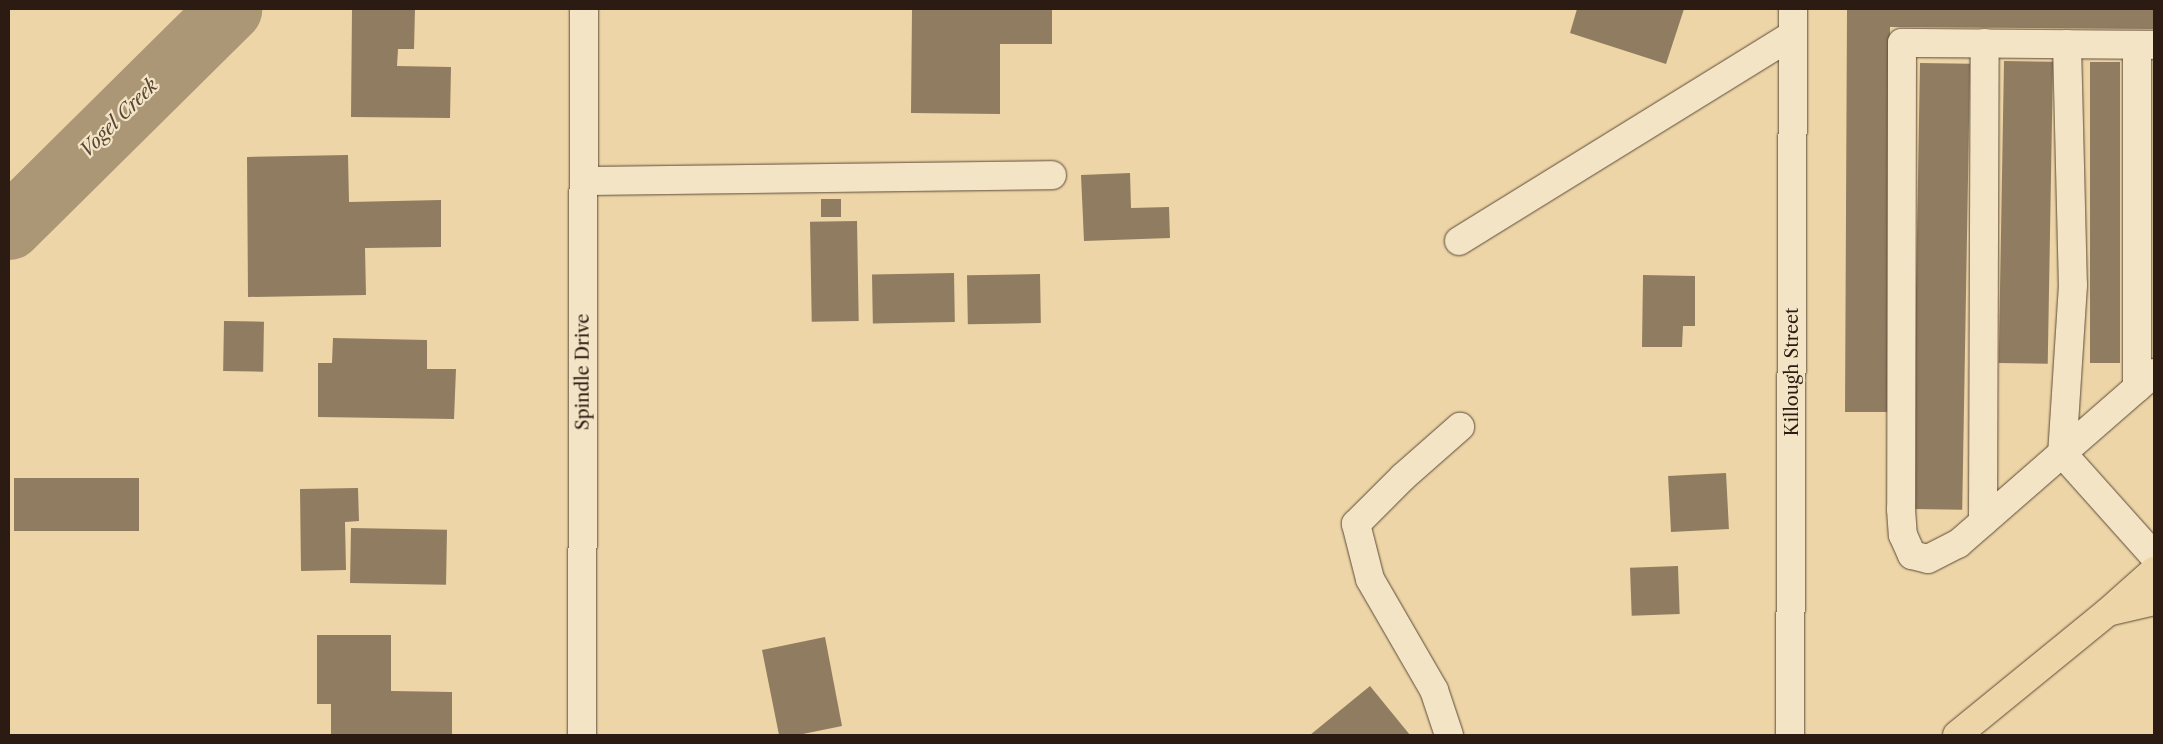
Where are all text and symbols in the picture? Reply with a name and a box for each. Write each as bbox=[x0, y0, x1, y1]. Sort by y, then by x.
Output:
water label: Vogel Creek bbox=[75, 74, 163, 162]
street label: Killough Street bbox=[1781, 308, 1803, 436]
street label: Spindle Drive bbox=[572, 314, 594, 430]

